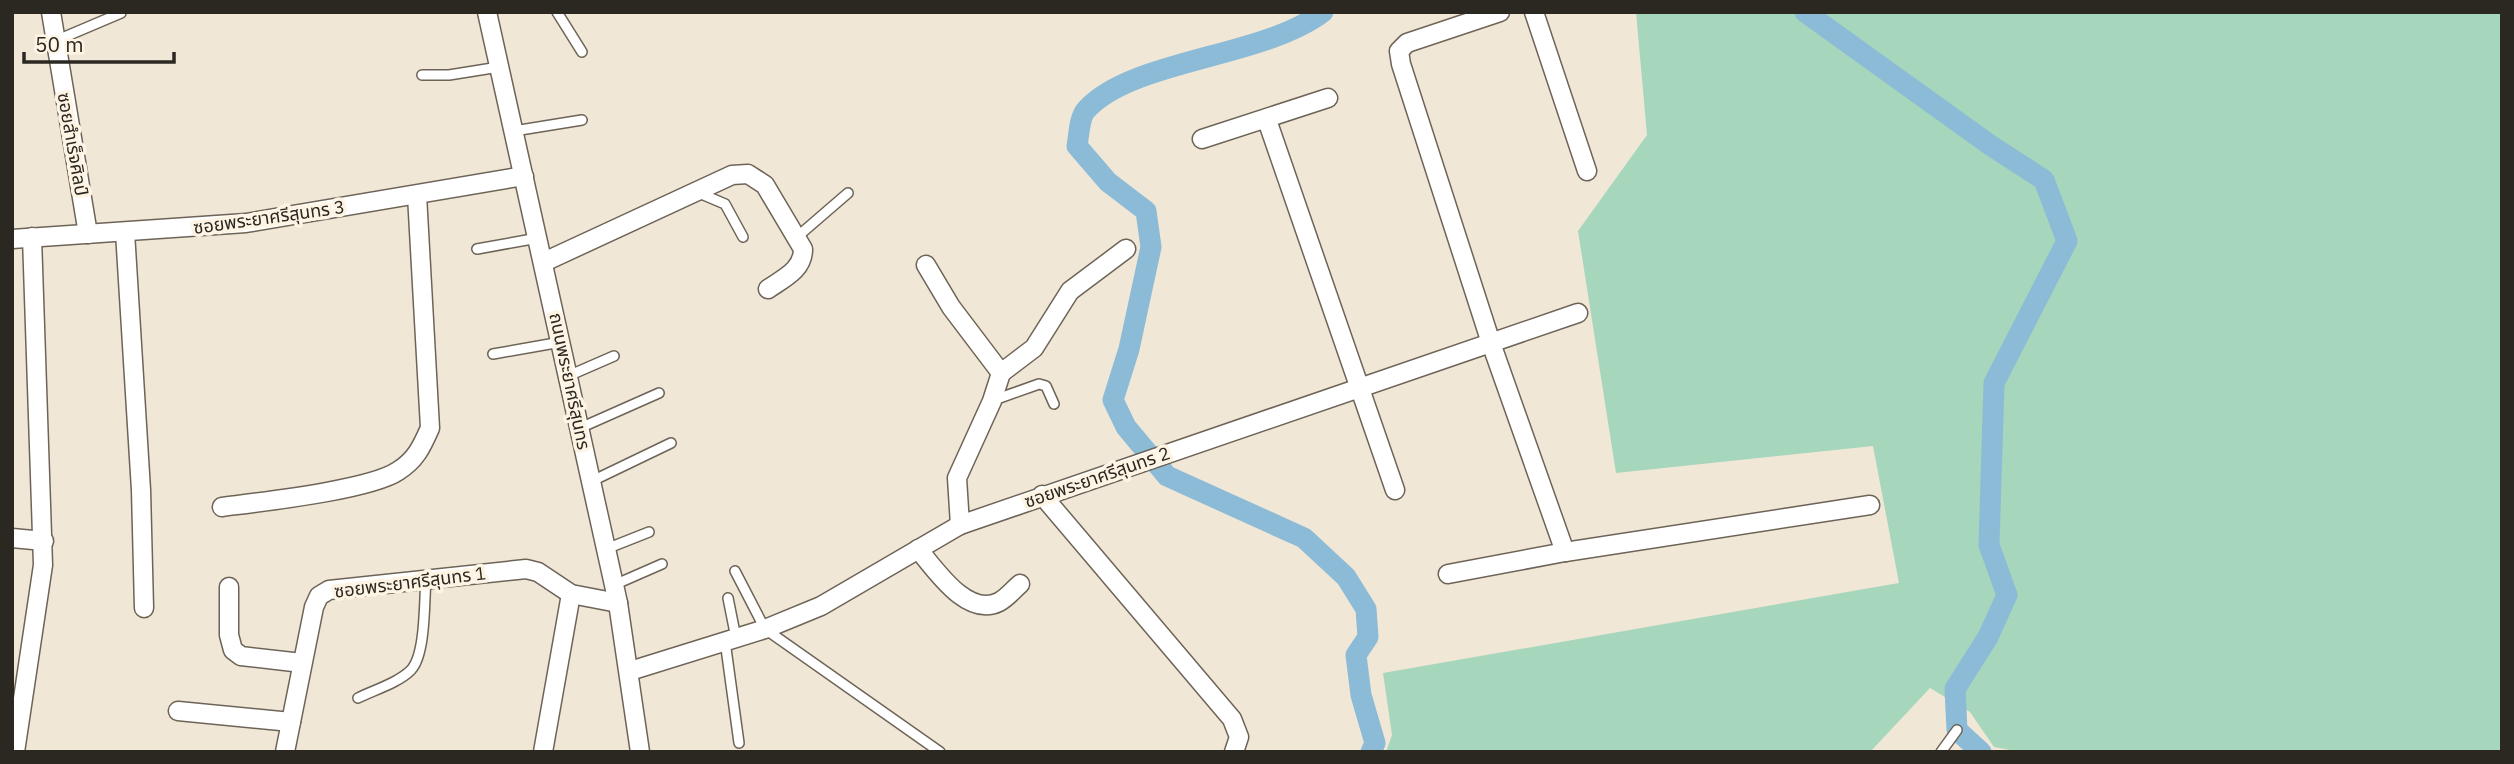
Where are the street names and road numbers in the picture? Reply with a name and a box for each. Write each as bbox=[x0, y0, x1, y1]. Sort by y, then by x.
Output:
street label: ซอยสำเร็จศิลป์ bbox=[53, 90, 93, 198]
street label: ซอยพระยาศรีสุนทร 3 bbox=[192, 195, 346, 239]
street label: ถนนพระยาศรีสุนทร bbox=[544, 310, 596, 452]
street label: ซอยพระยาศรีสุนทร 2 bbox=[1021, 441, 1173, 513]
street label: ซอยพระยาศรีสุนทร 1 bbox=[333, 561, 487, 603]

